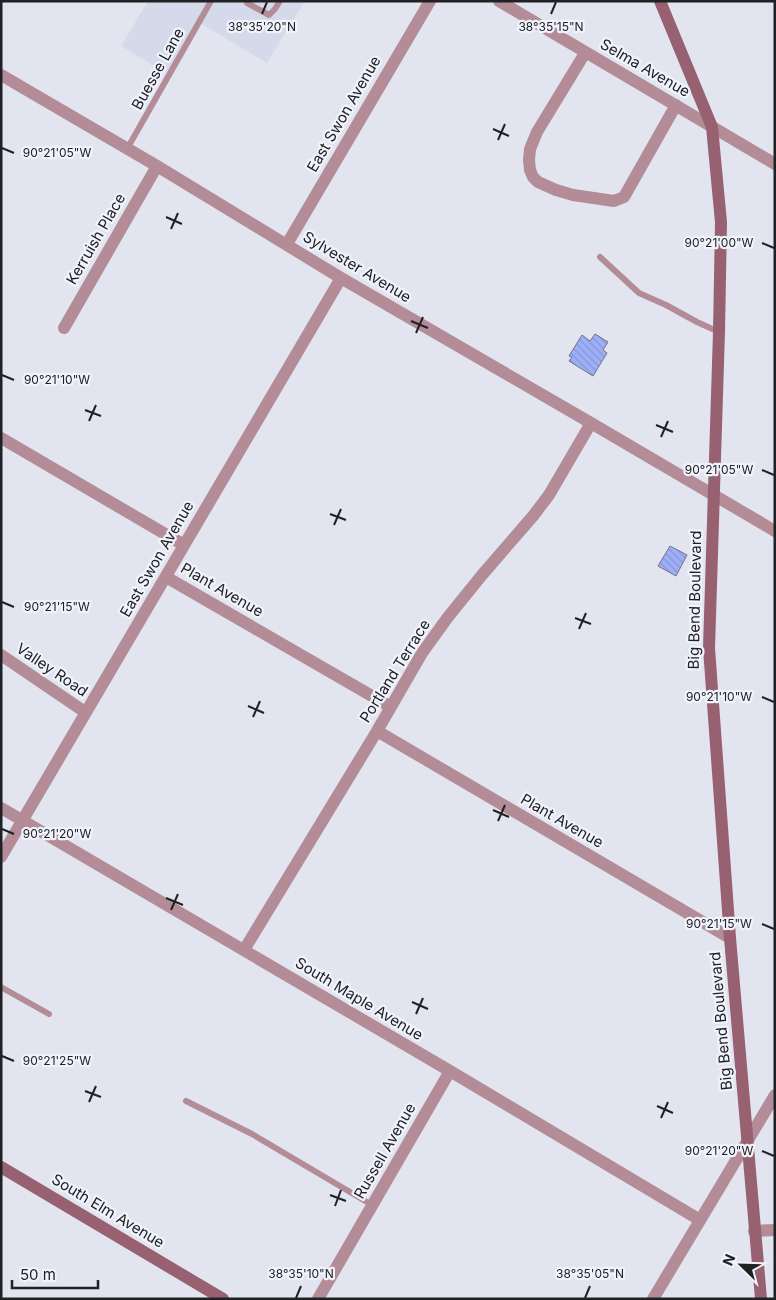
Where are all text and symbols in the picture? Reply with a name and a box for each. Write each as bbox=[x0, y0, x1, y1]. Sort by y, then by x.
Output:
text: 38°35'20"N bbox=[228, 19, 296, 34]
text: 38°35'15"N bbox=[518, 19, 584, 34]
street label: Buesse Lane bbox=[127, 24, 188, 113]
street label: Selma Avenue bbox=[597, 34, 694, 101]
street label: East Swon Avenue bbox=[303, 52, 385, 175]
text: 90°21'05"W bbox=[23, 145, 91, 160]
street label: Kerruish Place bbox=[62, 190, 129, 288]
street label: Sylvester Avenue bbox=[300, 227, 415, 306]
text: 90°21'00"W bbox=[685, 235, 754, 250]
text: 90°21'10"W bbox=[24, 372, 90, 387]
text: 90°21'05"W bbox=[685, 462, 753, 477]
street label: East Swon Avenue bbox=[116, 497, 198, 620]
street label: Big Bend Boulevard bbox=[684, 530, 705, 670]
street label: Plant Avenue bbox=[178, 558, 267, 621]
text: 90°21'15"W bbox=[24, 599, 90, 614]
street label: Portland Terrace bbox=[355, 616, 434, 726]
street label: Valley Road bbox=[13, 639, 92, 701]
text: 90°21'10"W bbox=[686, 689, 752, 704]
street label: Plant Avenue bbox=[518, 789, 607, 852]
text: 90°21'20"W bbox=[23, 826, 91, 841]
text: 90°21'15"W bbox=[686, 916, 752, 931]
street label: Big Bend Boulevard bbox=[705, 951, 736, 1091]
street label: South Maple Avenue bbox=[292, 953, 427, 1044]
text: 90°21'25"W bbox=[23, 1053, 91, 1068]
street label: Russell Avenue bbox=[350, 1100, 420, 1202]
text: 90°21'20"W bbox=[685, 1143, 753, 1158]
street label: South Elm Avenue bbox=[48, 1169, 168, 1252]
north arrow bbox=[716, 1240, 766, 1290]
text: N bbox=[719, 1251, 738, 1268]
scale bar bbox=[12, 1258, 99, 1290]
text: 50 m bbox=[20, 1265, 56, 1284]
text: 38°35'10"N bbox=[268, 1266, 334, 1281]
text: 38°35'05"N bbox=[556, 1266, 624, 1281]

